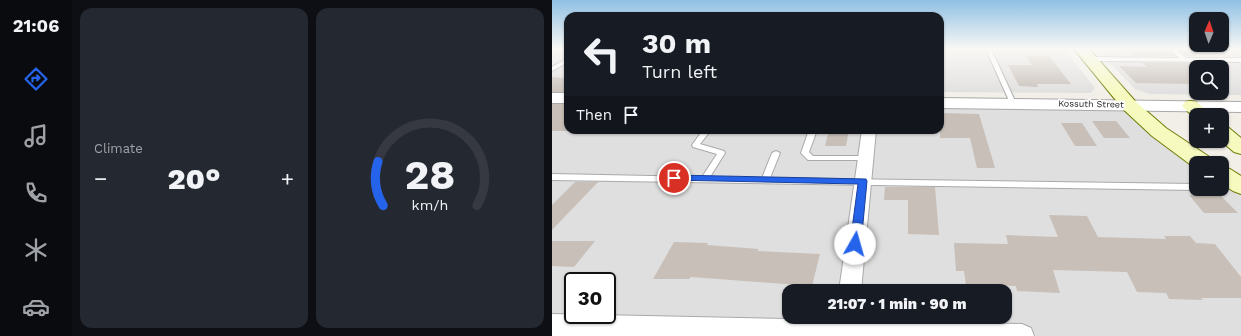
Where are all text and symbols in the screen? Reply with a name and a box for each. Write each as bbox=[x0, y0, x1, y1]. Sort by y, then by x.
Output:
north arrow bbox=[1189, 12, 1229, 52]
map controls bbox=[1189, 12, 1229, 196]
text: 21:06 bbox=[13, 15, 59, 36]
text: 30 m bbox=[642, 27, 711, 60]
icon: left bbox=[576, 28, 628, 80]
button: search bbox=[1189, 60, 1229, 100]
text: Turn left bbox=[642, 61, 717, 82]
icon: directions bbox=[22, 65, 50, 93]
street label: Kossuth Street bbox=[1058, 98, 1124, 110]
icon: arrive bbox=[620, 104, 642, 126]
text: Then bbox=[576, 106, 612, 124]
button: + bbox=[1189, 108, 1229, 148]
icon: music bbox=[22, 122, 50, 150]
text: Climate bbox=[94, 141, 143, 156]
text: 28 bbox=[405, 150, 455, 199]
button: − bbox=[1189, 156, 1229, 196]
text: 20° bbox=[168, 161, 220, 196]
pin bbox=[657, 161, 691, 195]
text: − bbox=[94, 166, 107, 191]
text: + bbox=[281, 166, 294, 191]
icon: arrive bbox=[663, 167, 685, 189]
icon: phone bbox=[22, 179, 50, 207]
text: km/h bbox=[412, 197, 448, 213]
position arrow bbox=[834, 223, 876, 265]
icon: climate bbox=[22, 236, 50, 264]
speed limit sign: 30 bbox=[564, 272, 616, 324]
icon: car bbox=[22, 293, 50, 321]
text: 21:07 · 1 min · 90 m bbox=[828, 295, 966, 313]

